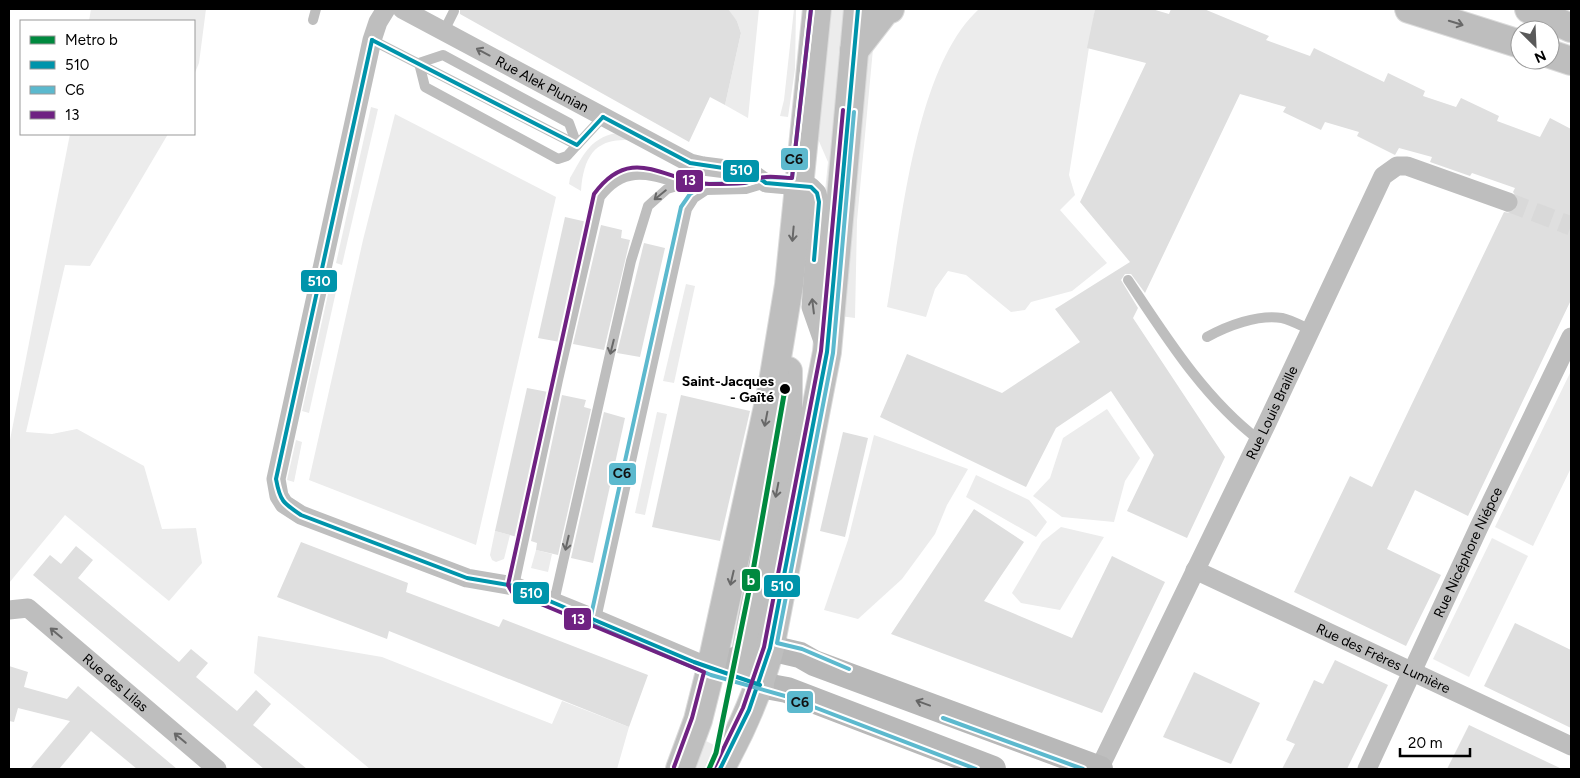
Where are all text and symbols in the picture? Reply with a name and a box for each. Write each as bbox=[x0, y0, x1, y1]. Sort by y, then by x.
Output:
one-way arrow bbox=[1447, 18, 1463, 28]
legend bbox=[20, 20, 195, 135]
north arrow bbox=[1510, 20, 1560, 70]
text: Metro b bbox=[65, 31, 118, 49]
text: N bbox=[1532, 46, 1548, 66]
one-way arrow bbox=[476, 47, 491, 56]
street label: Rue Alek Plunian bbox=[492, 53, 592, 116]
text: 510 bbox=[65, 56, 89, 74]
text: C6 bbox=[65, 81, 85, 99]
text: 13 bbox=[65, 106, 79, 124]
line badge: C6 bbox=[780, 147, 809, 171]
text: C6 bbox=[785, 151, 803, 168]
line badge: 510 bbox=[722, 159, 760, 183]
text: 510 bbox=[729, 162, 753, 179]
line badge: 13 bbox=[675, 169, 704, 193]
text: 13 bbox=[682, 172, 696, 189]
one-way arrow bbox=[654, 189, 667, 200]
one-way arrow bbox=[789, 225, 798, 241]
line badge: 510 bbox=[300, 269, 338, 293]
text: 510 bbox=[307, 273, 331, 290]
one-way arrow bbox=[808, 298, 818, 314]
one-way arrow bbox=[607, 339, 616, 355]
street label: Rue Louis Braille bbox=[1243, 363, 1302, 462]
place label: Saint-Jacques - Gaîté bbox=[682, 373, 774, 406]
marker: Saint-Jacques - Gaîté bbox=[778, 382, 792, 396]
one-way arrow bbox=[761, 411, 771, 427]
line badge: C6 bbox=[608, 462, 637, 486]
text: C6 bbox=[613, 465, 631, 482]
one-way arrow bbox=[772, 482, 781, 498]
street label: Rue Nicéphore Niépce bbox=[1430, 484, 1506, 621]
one-way arrow bbox=[562, 534, 571, 550]
line badge: b bbox=[741, 568, 761, 592]
one-way arrow bbox=[727, 569, 736, 585]
text: b bbox=[747, 572, 755, 589]
line badge: 510 bbox=[763, 574, 801, 598]
text: 510 bbox=[770, 578, 794, 595]
line badge: 510 bbox=[512, 581, 550, 605]
text: 510 bbox=[519, 585, 543, 602]
line badge: 13 bbox=[563, 607, 592, 631]
text: 13 bbox=[571, 611, 585, 628]
street label: Rue des Frères Lumière bbox=[1313, 620, 1453, 697]
one-way arrow bbox=[50, 627, 63, 638]
street label: Rue des Lilas bbox=[79, 650, 151, 716]
line badge: C6 bbox=[786, 690, 814, 714]
text: C6 bbox=[791, 694, 809, 711]
one-way arrow bbox=[916, 698, 931, 707]
scale bar bbox=[1400, 726, 1470, 758]
one-way arrow bbox=[174, 732, 187, 743]
text: 20 m bbox=[1408, 734, 1442, 752]

